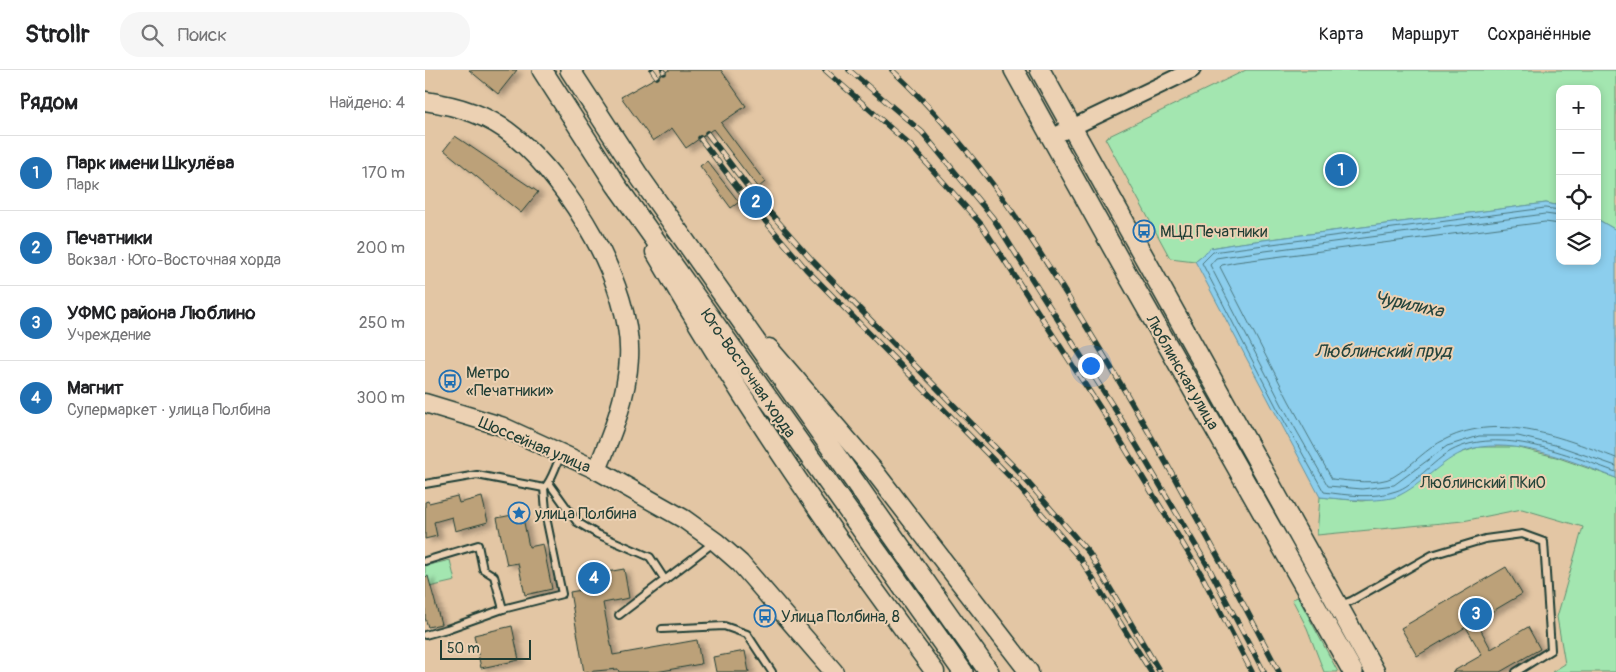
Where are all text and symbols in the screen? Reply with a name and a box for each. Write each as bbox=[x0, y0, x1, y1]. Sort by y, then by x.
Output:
search box bbox=[120, 12, 470, 57]
text: Strollr bbox=[25, 20, 90, 49]
icon: search bbox=[138, 21, 166, 49]
text: Поиск bbox=[178, 23, 227, 47]
text: Карта bbox=[1319, 23, 1363, 46]
text: Маршрут bbox=[1391, 23, 1459, 46]
text: Сохранённые bbox=[1487, 23, 1591, 46]
map controls bbox=[1556, 85, 1601, 265]
button: + bbox=[1556, 85, 1601, 130]
text: Рядом bbox=[20, 89, 78, 116]
text: Найдено: 4 bbox=[329, 93, 405, 113]
button: − bbox=[1556, 130, 1601, 175]
text: Парк имени Шкулёва bbox=[67, 151, 234, 175]
pin: 1 bbox=[1325, 151, 1357, 189]
text: 1 bbox=[33, 163, 39, 183]
text: 170 m bbox=[362, 163, 405, 183]
text: Парк bbox=[67, 175, 100, 195]
button: locate bbox=[1556, 175, 1601, 220]
pin: 2 bbox=[740, 183, 772, 221]
bus stop icon: МЦД Печатники bbox=[1132, 219, 1156, 243]
button: layers bbox=[1556, 220, 1601, 265]
place label: МЦД Печатники bbox=[1160, 222, 1267, 242]
text: Печатники bbox=[67, 226, 152, 250]
text: 2 bbox=[32, 238, 40, 258]
text: 200 m bbox=[357, 238, 405, 258]
text: Вокзал · Юго-Восточная хорда bbox=[67, 250, 281, 270]
water label: Чурилиха bbox=[1372, 286, 1447, 323]
text: УФМС района Люблино bbox=[67, 301, 255, 325]
street label: Юго-Восточная хорда bbox=[696, 305, 800, 442]
street label: Люблинская улица bbox=[1141, 311, 1223, 434]
text: 3 bbox=[32, 313, 40, 333]
text: 250 m bbox=[359, 313, 405, 333]
text: Учреждение bbox=[67, 325, 151, 345]
water label: Люблинский пруд bbox=[1315, 340, 1454, 363]
your location bbox=[1078, 353, 1104, 379]
place label: Метро «Печатники» bbox=[466, 363, 554, 401]
bus stop icon: Метро «Печатники» bbox=[438, 369, 462, 393]
text: Магнит bbox=[67, 376, 123, 400]
text: 4 bbox=[31, 388, 41, 408]
text: 300 m bbox=[357, 388, 405, 408]
text: Супермаркет · улица Полбина bbox=[67, 400, 271, 420]
street label: Шоссейная улица bbox=[476, 412, 594, 478]
park label: Люблинский ПКиО bbox=[1419, 473, 1546, 493]
place icon: улица Полбина bbox=[507, 501, 531, 525]
place label: улица Полбина bbox=[534, 504, 637, 524]
pin: 4 bbox=[578, 559, 610, 597]
pin: 3 bbox=[1460, 595, 1492, 633]
bus stop icon: Улица Полбина, 8 bbox=[753, 604, 777, 628]
place label: Улица Полбина, 8 bbox=[781, 607, 900, 627]
scale bar bbox=[440, 637, 531, 660]
text: 50 m bbox=[447, 640, 480, 657]

